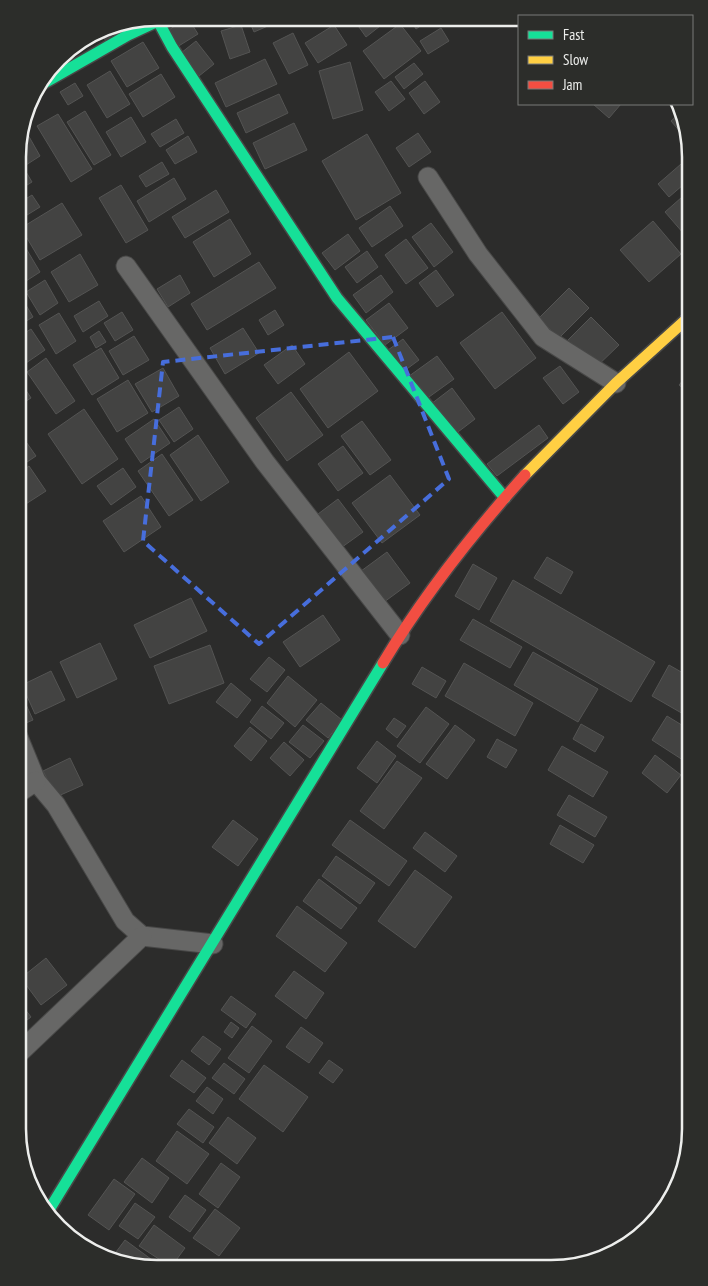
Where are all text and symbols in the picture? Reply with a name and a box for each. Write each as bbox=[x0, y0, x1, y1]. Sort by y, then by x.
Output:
legend bbox=[518, 15, 693, 105]
text: Fast bbox=[563, 25, 584, 44]
text: Slow bbox=[563, 50, 588, 69]
text: Jam bbox=[562, 75, 582, 94]

